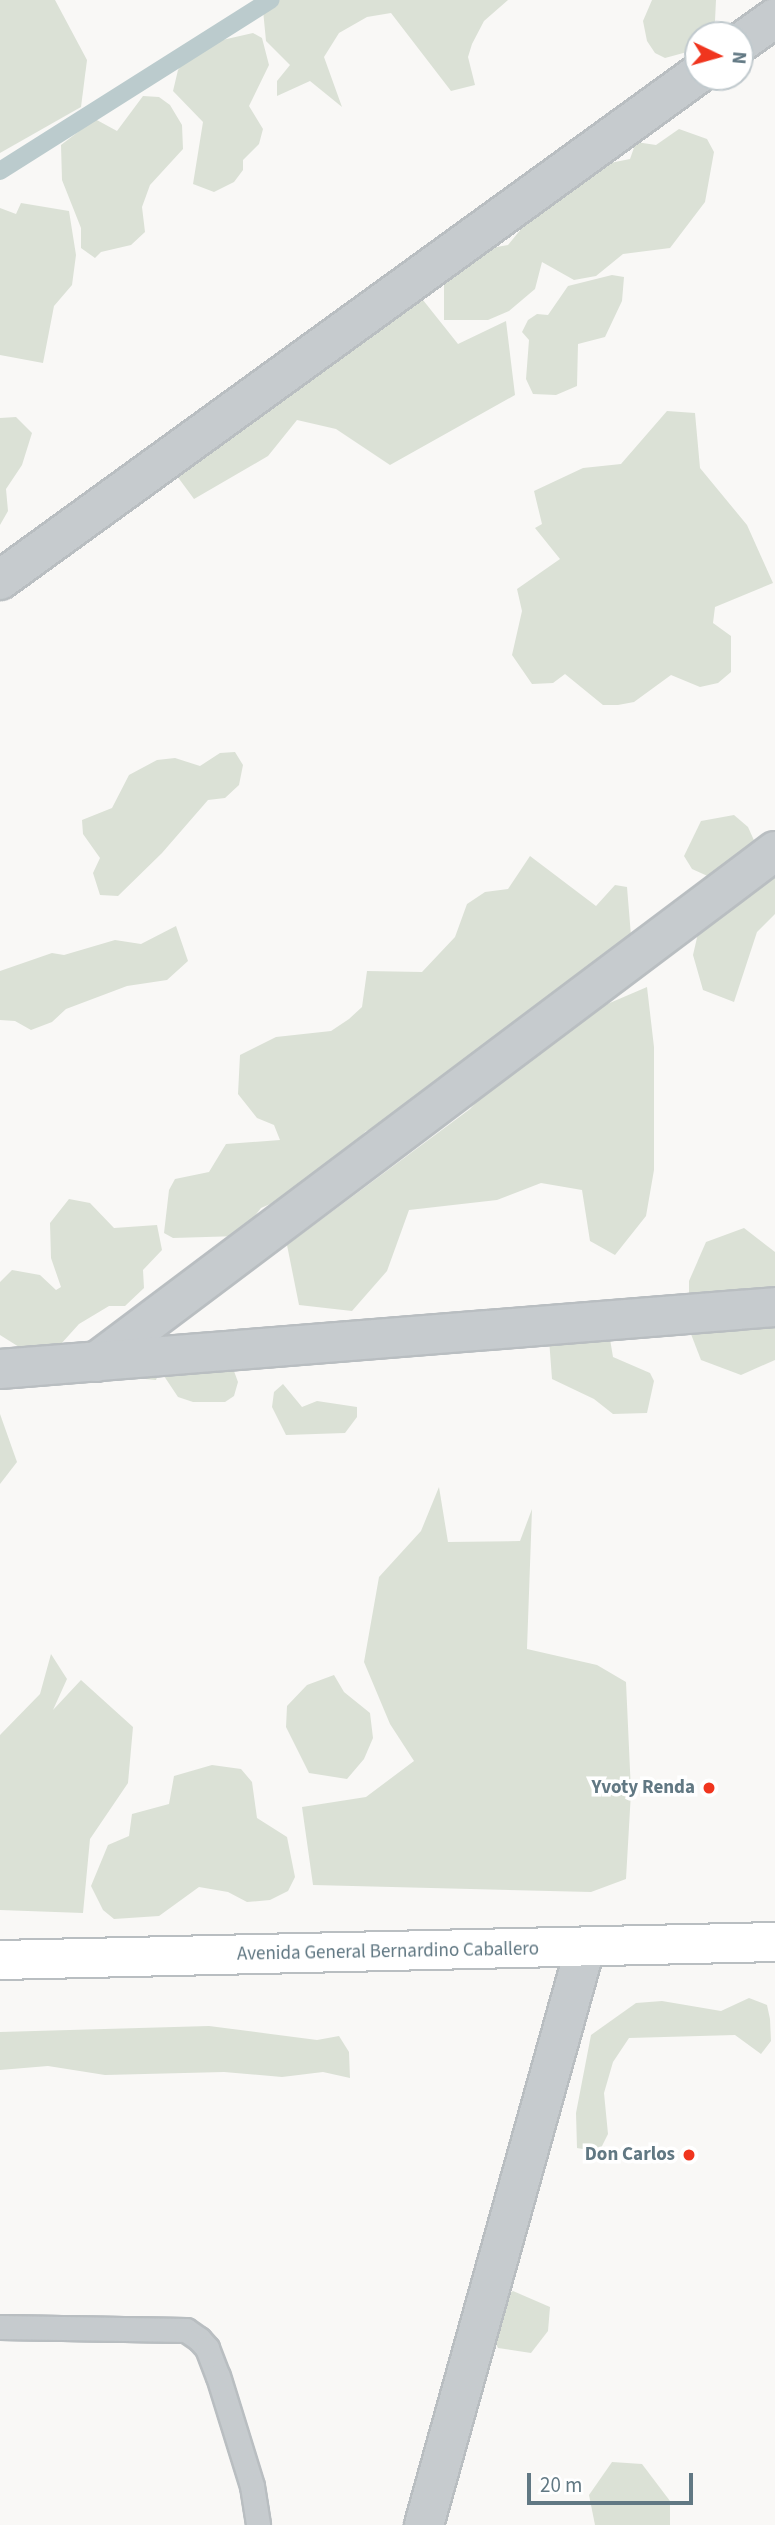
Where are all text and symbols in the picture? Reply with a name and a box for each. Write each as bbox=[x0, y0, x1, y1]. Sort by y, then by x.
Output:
north arrow bbox=[684, 21, 754, 91]
text: N bbox=[724, 50, 752, 65]
place label: Yvoty Renda bbox=[592, 1777, 695, 1799]
marker: Yvoty Renda bbox=[701, 1780, 717, 1796]
street label: Avenida General Bernardino Caballero bbox=[237, 1938, 539, 1966]
place label: Don Carlos bbox=[585, 2144, 675, 2166]
marker: Don Carlos bbox=[681, 2147, 697, 2163]
scale bar bbox=[530, 2458, 696, 2502]
text: 20 m bbox=[540, 2470, 582, 2500]

